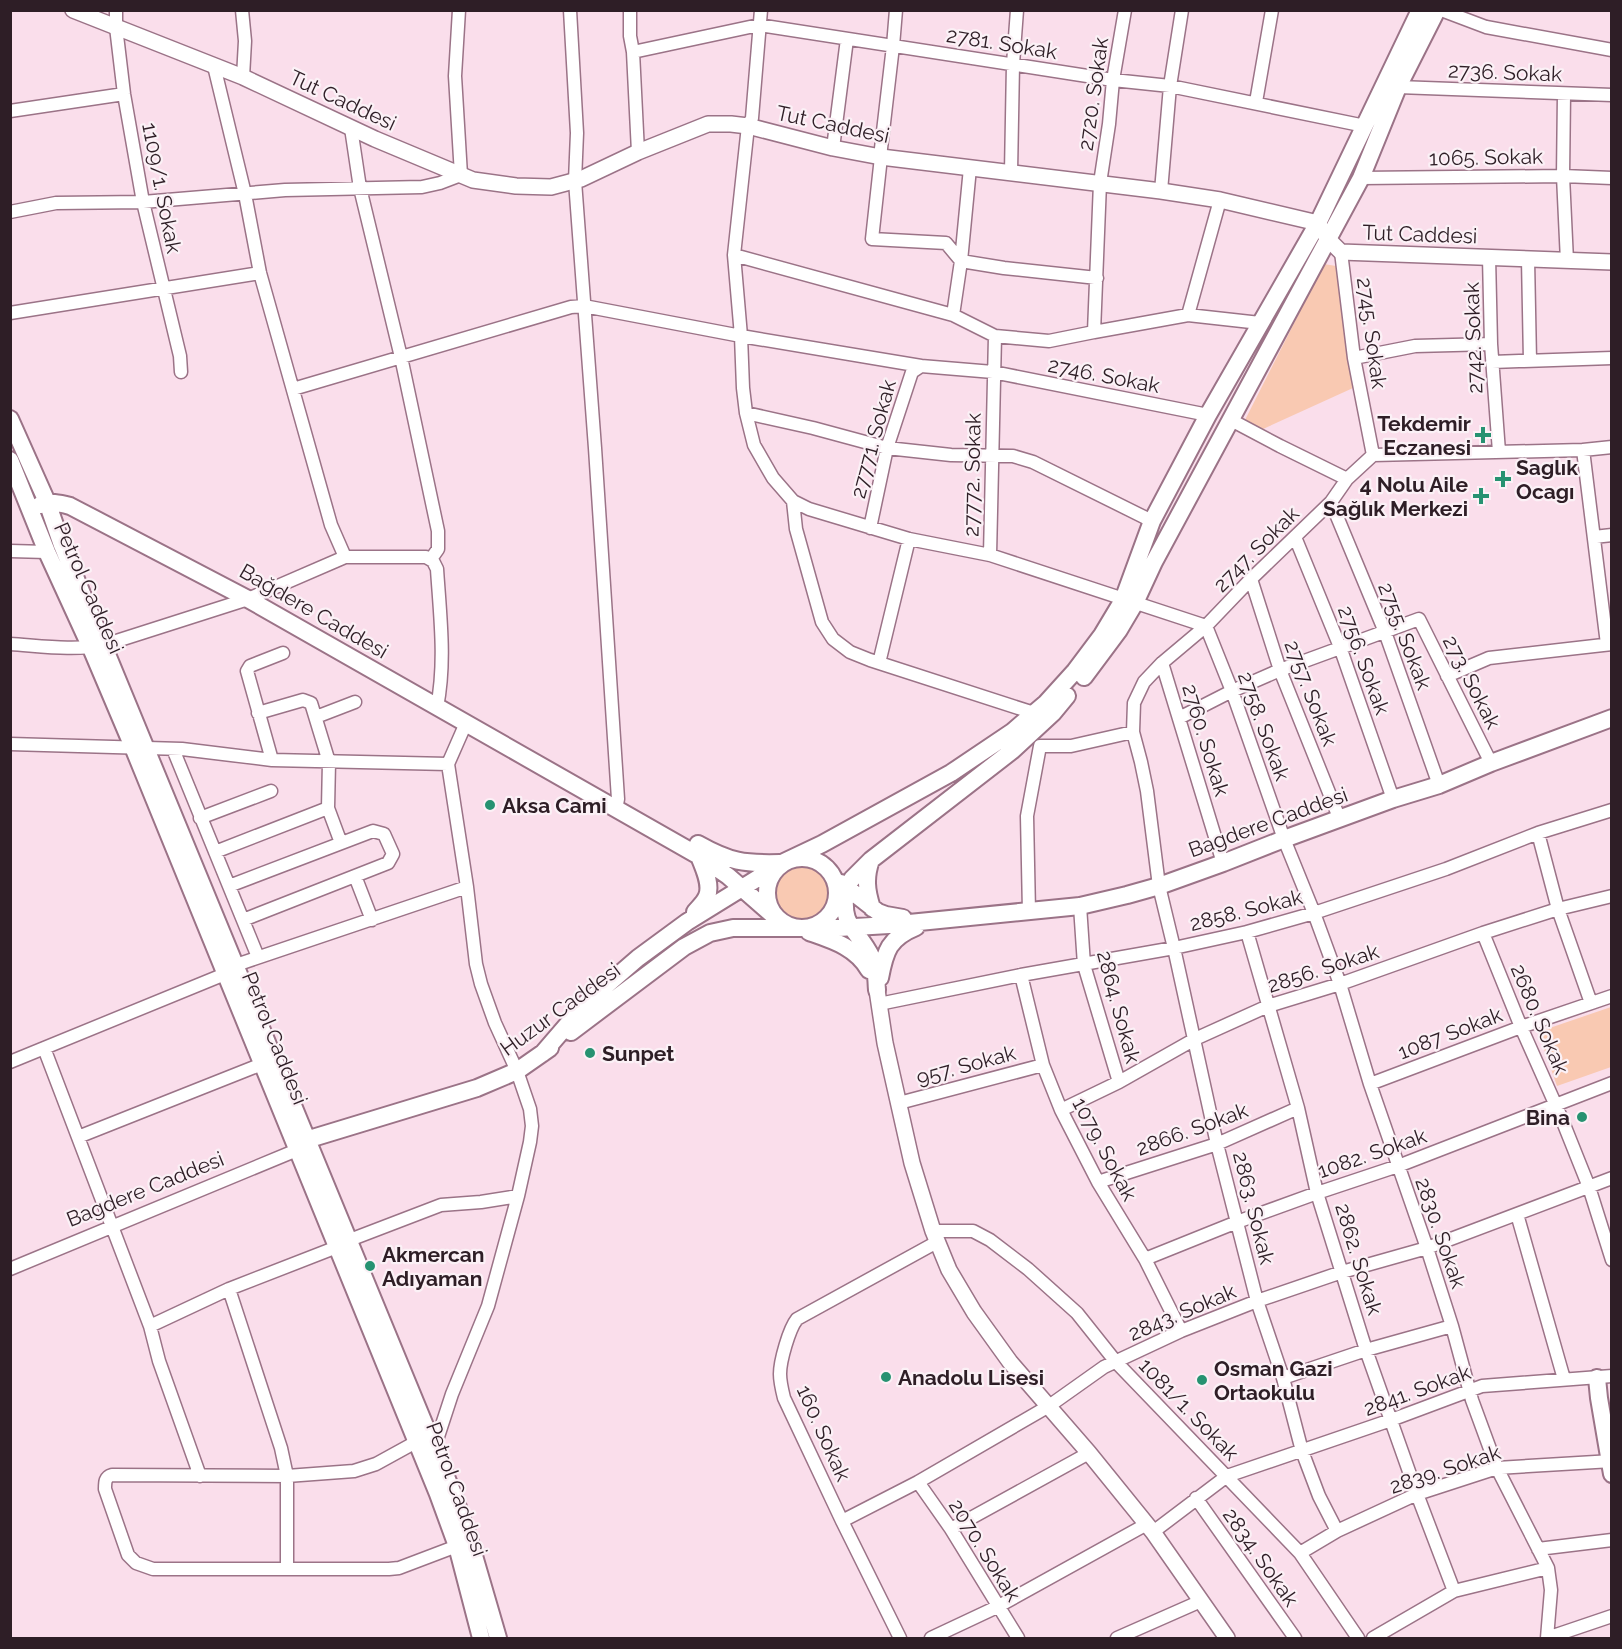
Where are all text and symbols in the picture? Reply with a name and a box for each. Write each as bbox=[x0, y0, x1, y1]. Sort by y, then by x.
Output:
street label: 2781. Sokak bbox=[945, 22, 1059, 64]
street label: 2720. Sokak bbox=[1073, 36, 1113, 152]
street label: 2736. Sokak bbox=[1447, 58, 1563, 86]
street label: Tut Caddesi bbox=[286, 64, 400, 136]
street label: Tut Caddesi bbox=[774, 100, 892, 148]
street label: 1109/1. Sokak bbox=[137, 121, 187, 255]
street label: 1065. Sokak bbox=[1429, 144, 1543, 170]
street label: Tut Caddesi bbox=[1362, 220, 1478, 248]
street label: 2745. Sokak bbox=[1352, 276, 1392, 390]
street label: 2742. Sokak bbox=[1459, 282, 1487, 394]
street label: 2746. Sokak bbox=[1046, 352, 1162, 398]
street label: 27771. Sokak bbox=[845, 377, 901, 501]
place label: Tekdemir Eczanesi bbox=[1377, 411, 1471, 460]
street label: 27772. Sokak bbox=[958, 413, 986, 537]
marker: Tekdemir Eczanesi bbox=[1476, 428, 1490, 442]
place label: Saglık Ocagı bbox=[1516, 455, 1578, 504]
marker: Saglık Ocagı bbox=[1494, 470, 1512, 488]
place label: 4 Nolu Aile Sağlık Merkezi bbox=[1323, 472, 1468, 521]
marker: 4 Nolu Aile Sağlık Merkezi bbox=[1472, 487, 1490, 505]
street label: 2747. Sokak bbox=[1208, 501, 1304, 597]
street label: Petrol Caddesi bbox=[49, 518, 129, 658]
street label: Bağdere Caddesi bbox=[235, 558, 393, 664]
street label: 2755. Sokak bbox=[1373, 579, 1437, 693]
street label: 2756. Sokak bbox=[1333, 602, 1395, 718]
street label: 273. Sokak bbox=[1438, 631, 1506, 733]
street label: 2757. Sokak bbox=[1279, 637, 1343, 749]
street label: 2758. Sokak bbox=[1233, 668, 1295, 784]
street label: 2760. Sokak bbox=[1177, 681, 1235, 799]
street label: Bagdere Caddesi bbox=[1185, 782, 1351, 862]
place label: Aksa Cami bbox=[502, 793, 607, 818]
marker: Aksa Cami bbox=[483, 798, 497, 812]
street label: 2858. Sokak bbox=[1187, 884, 1305, 936]
street label: 2856. Sokak bbox=[1264, 938, 1382, 998]
street label: 2864. Sokak bbox=[1092, 948, 1146, 1066]
street label: Huzur Caddesi bbox=[495, 957, 625, 1061]
street label: 2680. Sokak bbox=[1506, 960, 1574, 1078]
street label: Petrol Caddesi bbox=[237, 968, 313, 1108]
street label: 1087 Sokak bbox=[1394, 1002, 1506, 1064]
street label: 957. Sokak bbox=[914, 1040, 1018, 1090]
place label: Sunpet bbox=[602, 1041, 674, 1066]
marker: Sunpet bbox=[583, 1046, 597, 1060]
street label: 1079. Sokak bbox=[1067, 1093, 1143, 1205]
street label: 2866. Sokak bbox=[1133, 1097, 1251, 1161]
place label: Bina bbox=[1526, 1105, 1570, 1130]
marker: Bina bbox=[1575, 1110, 1589, 1124]
street label: 1082. Sokak bbox=[1314, 1123, 1430, 1183]
street label: Bagdere Caddesi bbox=[63, 1146, 227, 1232]
street label: 2863. Sokak bbox=[1228, 1149, 1280, 1267]
street label: 2830. Sokak bbox=[1410, 1174, 1472, 1292]
street label: 2862. Sokak bbox=[1330, 1200, 1388, 1318]
place label: Akmercan Adıyaman bbox=[382, 1242, 485, 1291]
marker: Akmercan Adıyaman bbox=[363, 1259, 377, 1273]
street label: 2843. Sokak bbox=[1125, 1278, 1239, 1346]
street label: 1081/1. Sokak bbox=[1134, 1353, 1244, 1465]
place label: Osman Gazi Ortaokulu bbox=[1214, 1356, 1333, 1405]
street label: 2841. Sokak bbox=[1360, 1359, 1474, 1421]
place label: Anadolu Lisesi bbox=[898, 1365, 1044, 1390]
marker: Anadolu Lisesi bbox=[879, 1370, 893, 1384]
marker: Osman Gazi Ortaokulu bbox=[1195, 1373, 1209, 1387]
street label: 160. Sokak bbox=[792, 1381, 856, 1485]
street label: Petrol Caddesi bbox=[421, 1418, 493, 1560]
street label: 2839. Sokak bbox=[1386, 1439, 1504, 1499]
street label: 2070. Sokak bbox=[944, 1494, 1026, 1606]
street label: 2834. Sokak bbox=[1218, 1503, 1304, 1611]

